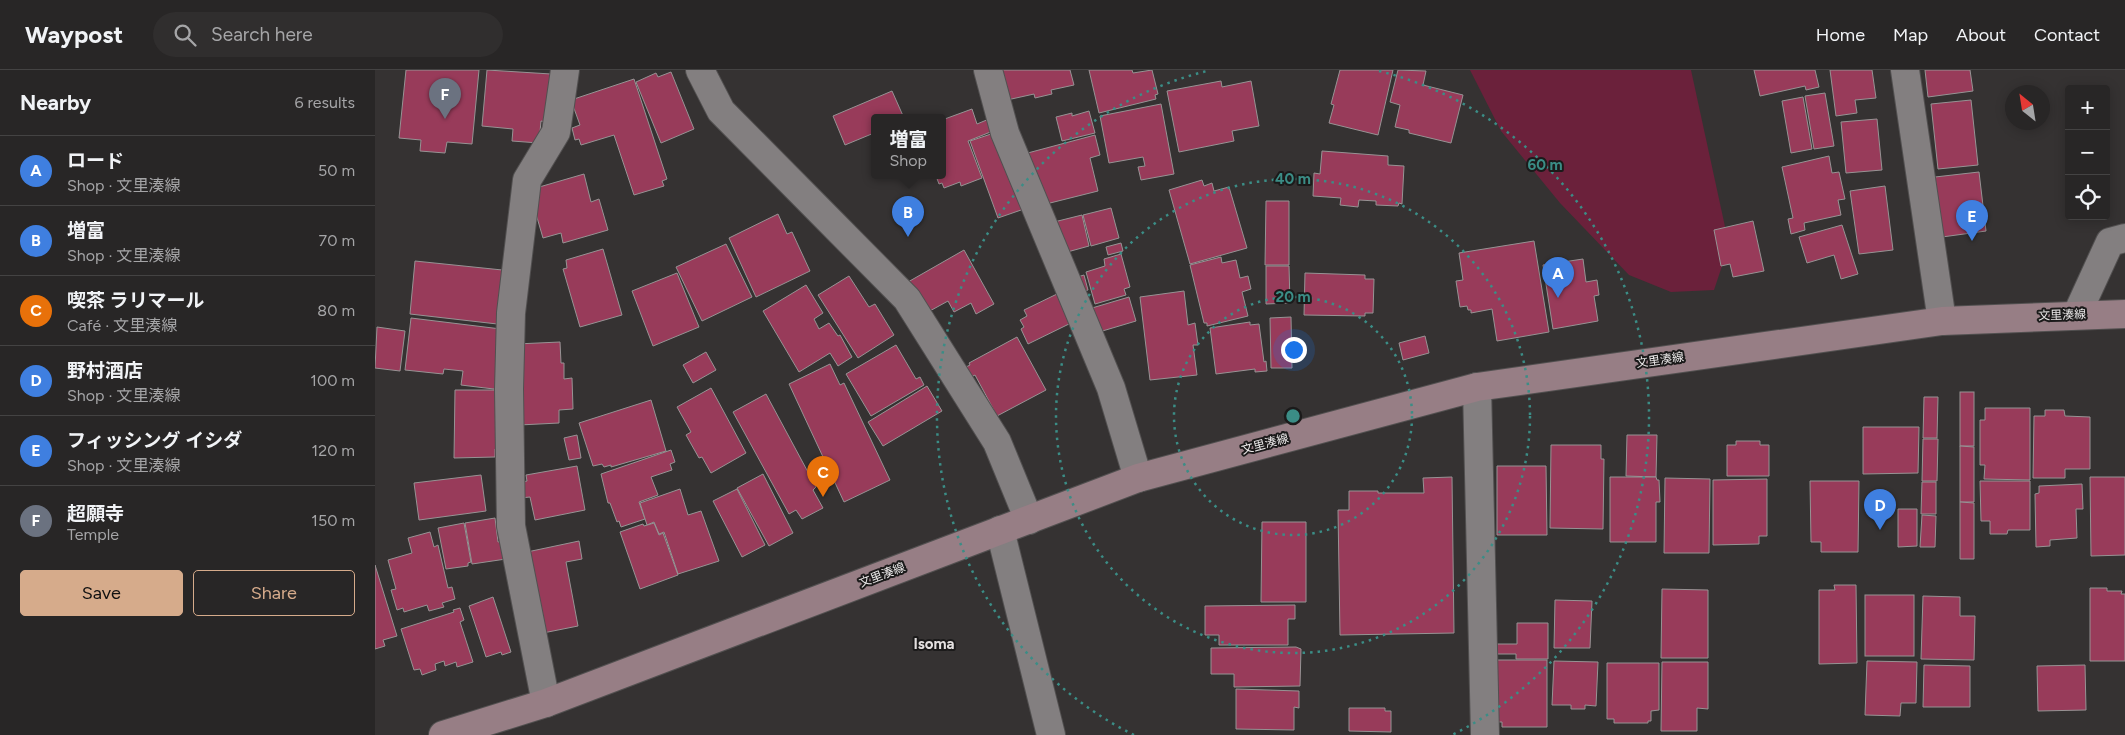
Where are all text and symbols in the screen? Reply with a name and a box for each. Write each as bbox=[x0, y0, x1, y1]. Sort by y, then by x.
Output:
search box bbox=[153, 12, 503, 57]
text: Waypost bbox=[25, 20, 123, 49]
icon: search bbox=[171, 21, 199, 49]
text: Search here bbox=[211, 23, 313, 46]
text: Home bbox=[1816, 24, 1865, 46]
text: Map bbox=[1893, 24, 1928, 46]
text: About bbox=[1956, 24, 2006, 46]
text: Contact bbox=[2034, 24, 2100, 46]
pin: F bbox=[429, 78, 461, 119]
north arrow bbox=[2005, 85, 2050, 130]
map controls bbox=[2065, 85, 2110, 220]
button: + bbox=[2065, 85, 2110, 130]
text: Nearby bbox=[20, 90, 91, 115]
text: 6 results bbox=[294, 93, 355, 112]
popup bbox=[871, 114, 946, 179]
text: 増富 bbox=[889, 128, 928, 151]
button: − bbox=[2065, 130, 2110, 175]
text: ロード bbox=[67, 149, 124, 172]
text: Shop bbox=[889, 151, 927, 170]
text: 60 m bbox=[1527, 156, 1563, 174]
text: A bbox=[30, 161, 42, 180]
text: 50 m bbox=[318, 161, 355, 180]
text: 40 m bbox=[1275, 170, 1311, 188]
button: locate bbox=[2065, 175, 2110, 220]
text: Shop · 文里湊線 bbox=[67, 176, 180, 195]
pin: B bbox=[892, 196, 924, 237]
pin: E bbox=[1956, 200, 1988, 241]
text: 増富 bbox=[67, 219, 105, 242]
text: B bbox=[31, 231, 41, 250]
text: 70 m bbox=[319, 231, 355, 250]
text: Shop · 文里湊線 bbox=[67, 246, 180, 265]
pin: A bbox=[1542, 257, 1574, 298]
text: 20 m bbox=[1275, 288, 1311, 306]
text: 喫茶 ラリマール bbox=[67, 289, 205, 312]
text: C bbox=[30, 301, 42, 320]
text: 80 m bbox=[317, 301, 355, 320]
street label: 文里湊線 bbox=[2038, 307, 2086, 323]
text: Café · 文里湊線 bbox=[67, 316, 177, 335]
your location bbox=[1281, 337, 1307, 363]
street label: 文里湊線 bbox=[1635, 350, 1685, 370]
text: 野村酒店 bbox=[67, 359, 143, 382]
text: D bbox=[30, 371, 42, 390]
text: 100 m bbox=[310, 371, 355, 390]
text: Shop · 文里湊線 bbox=[67, 386, 180, 405]
centre of rings bbox=[1284, 407, 1302, 425]
text: フィッシング イシダ bbox=[67, 429, 242, 452]
street label: 文里湊線 bbox=[1240, 431, 1290, 457]
text: E bbox=[31, 441, 41, 460]
text: 120 m bbox=[312, 441, 355, 460]
text: Shop · 文里湊線 bbox=[67, 456, 180, 475]
pin: C bbox=[807, 456, 839, 497]
pin: D bbox=[1864, 489, 1896, 530]
text: 超願寺 bbox=[67, 502, 124, 525]
text: F bbox=[32, 511, 40, 530]
text: 150 m bbox=[311, 511, 355, 530]
text: Temple bbox=[67, 525, 119, 544]
street label: 文里湊線 bbox=[857, 560, 907, 590]
button: Save bbox=[20, 570, 183, 616]
button: Share bbox=[193, 570, 355, 616]
district label: Isoma bbox=[913, 635, 955, 653]

